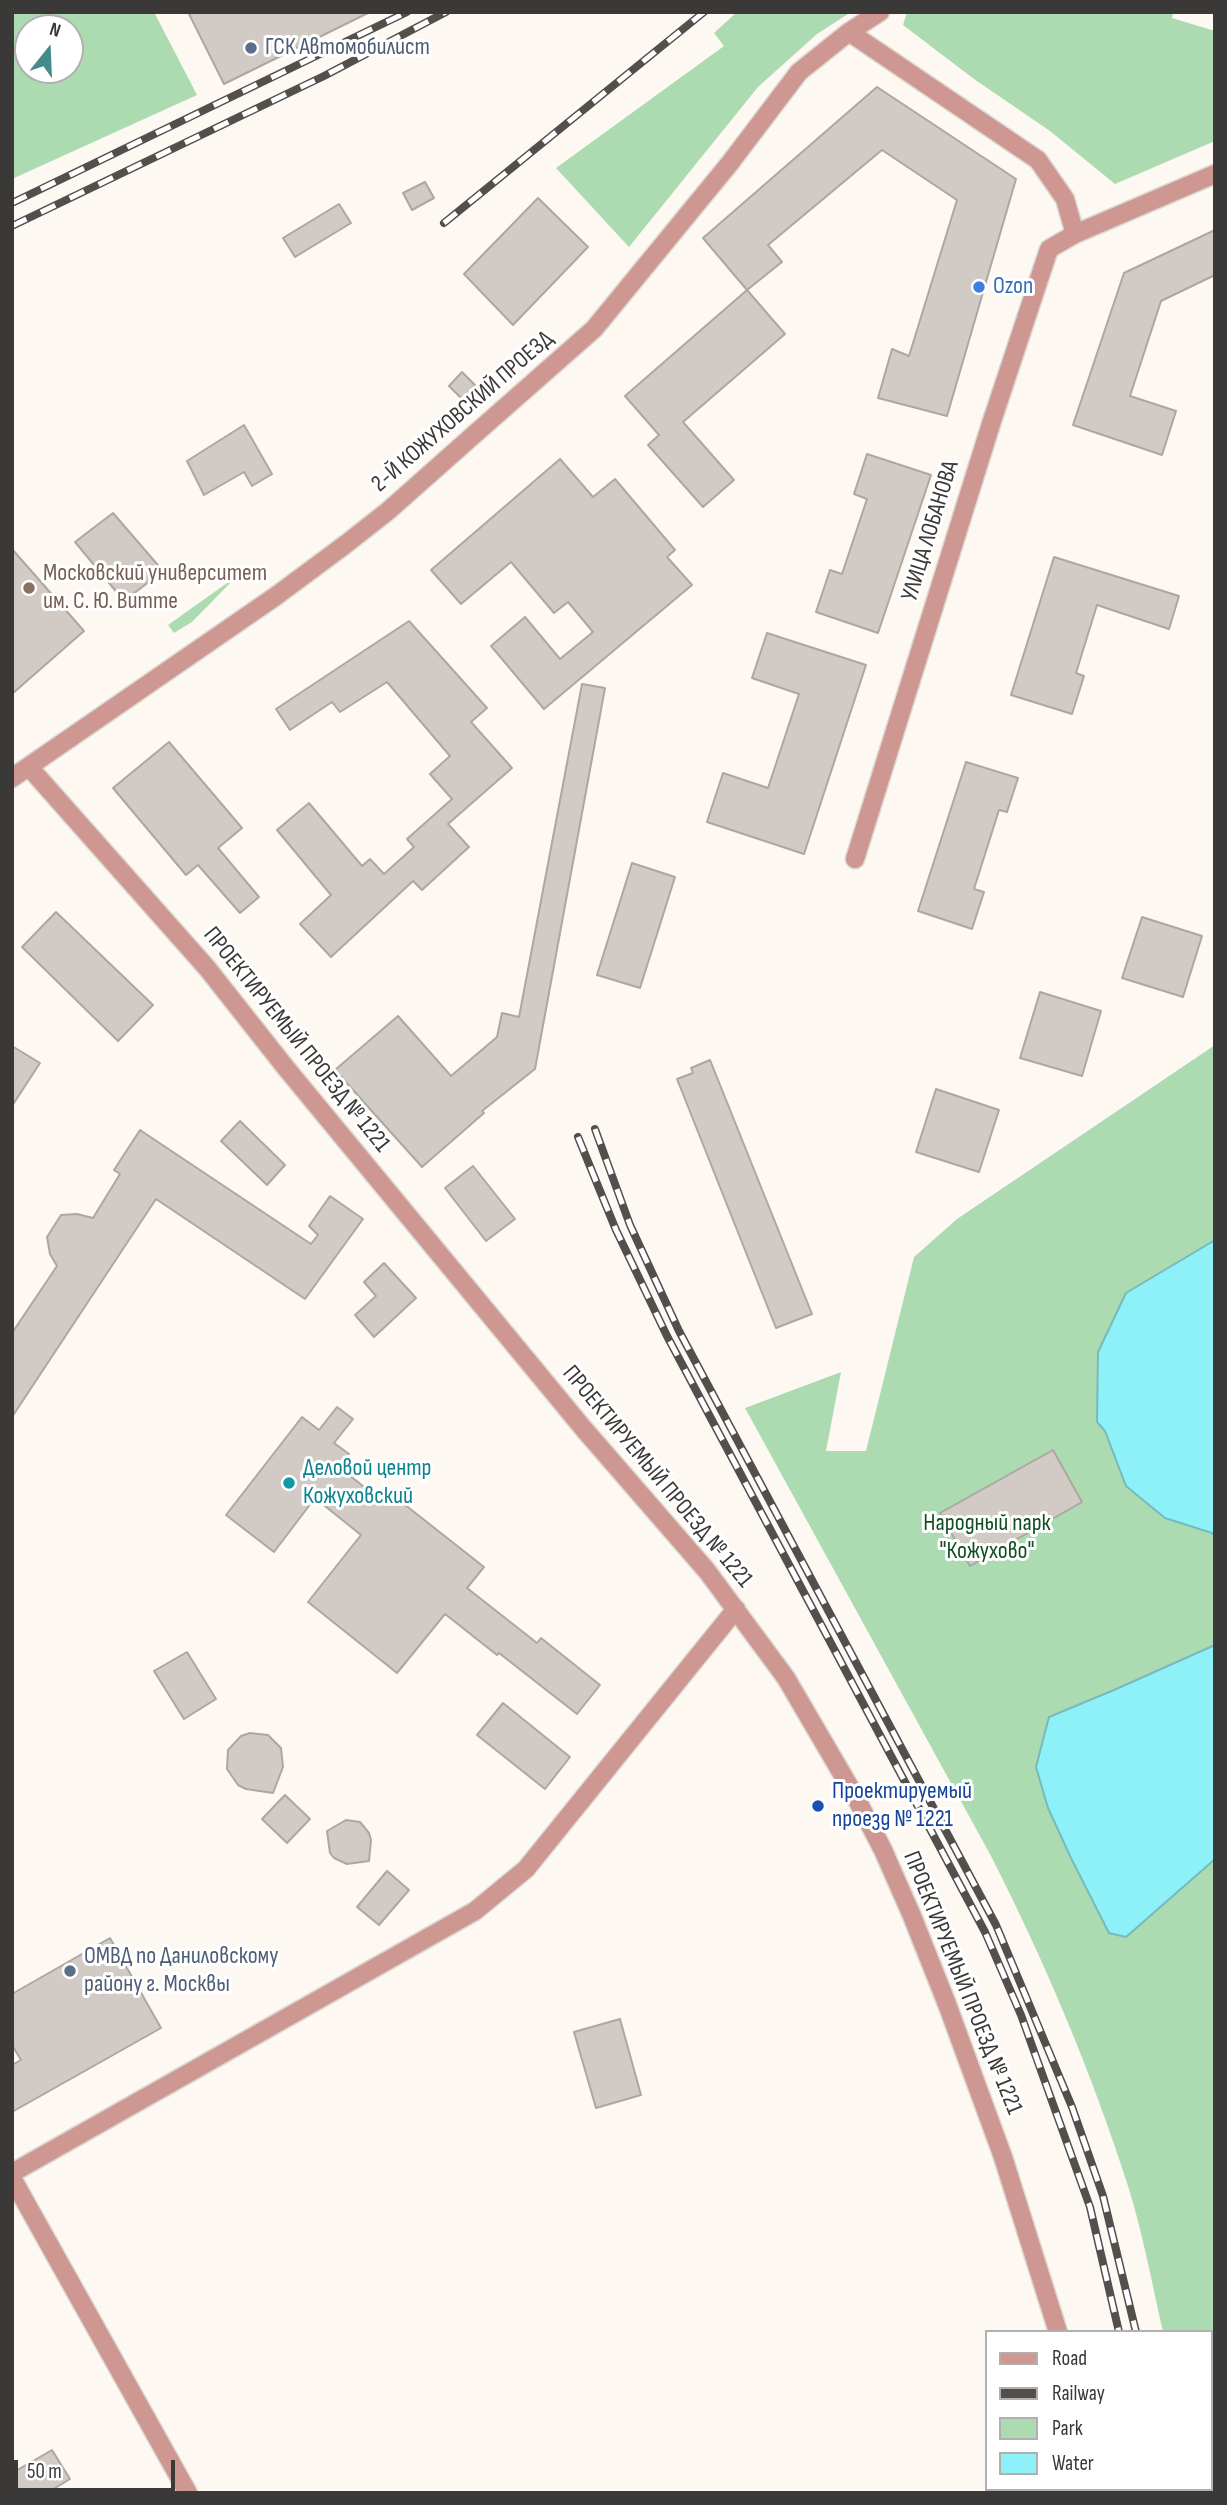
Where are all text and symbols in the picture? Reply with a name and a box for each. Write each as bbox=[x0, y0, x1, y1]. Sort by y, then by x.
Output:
north arrow bbox=[14, 14, 84, 84]
text: N bbox=[47, 18, 63, 43]
place label: ГСК Автомобилист bbox=[265, 34, 430, 62]
marker: ГСК Автомобилист bbox=[243, 40, 259, 56]
place label: Ozon bbox=[993, 273, 1033, 301]
marker: Ozon bbox=[971, 279, 987, 295]
street label: 2-Й КОЖУХОВСКИЙ ПРОЕЗД bbox=[366, 325, 560, 499]
street label: УЛИЦА ЛОБАНОВА bbox=[896, 457, 966, 605]
place label: Московский университет им. С. Ю. Витте bbox=[43, 560, 267, 616]
marker: Московский университет им. С. Ю. Витте bbox=[21, 580, 37, 596]
street label: ПРОЕКТИРУЕМЫЙ ПРОЕЗД № 1221 bbox=[196, 922, 396, 1158]
street label: ПРОЕКТИРУЕМЫЙ ПРОЕЗД № 1221 bbox=[556, 1360, 758, 1594]
place label: Деловой центр Кожуховский bbox=[303, 1455, 432, 1511]
marker: Деловой центр Кожуховский bbox=[281, 1475, 297, 1491]
park label: Народный парк "Кожухово" bbox=[923, 1510, 1051, 1566]
place label: Проектируемый проезд № 1221 bbox=[832, 1778, 972, 1834]
marker: Проектируемый проезд № 1221 bbox=[810, 1798, 826, 1814]
street label: ПРОЕКТИРУЕМЫЙ ПРОЕЗД № 1221 bbox=[896, 1847, 1028, 2119]
place label: ОМВД по Даниловскому району г. Москвы bbox=[84, 1943, 279, 1999]
marker: ОМВД по Даниловскому району г. Москвы bbox=[62, 1963, 78, 1979]
legend bbox=[986, 2330, 1213, 2491]
text: Road bbox=[1052, 2346, 1087, 2371]
text: Railway bbox=[1052, 2381, 1105, 2406]
text: Park bbox=[1052, 2416, 1083, 2441]
scale bar bbox=[18, 2446, 178, 2490]
text: Water bbox=[1052, 2451, 1094, 2476]
text: 50 m bbox=[27, 2459, 62, 2484]

